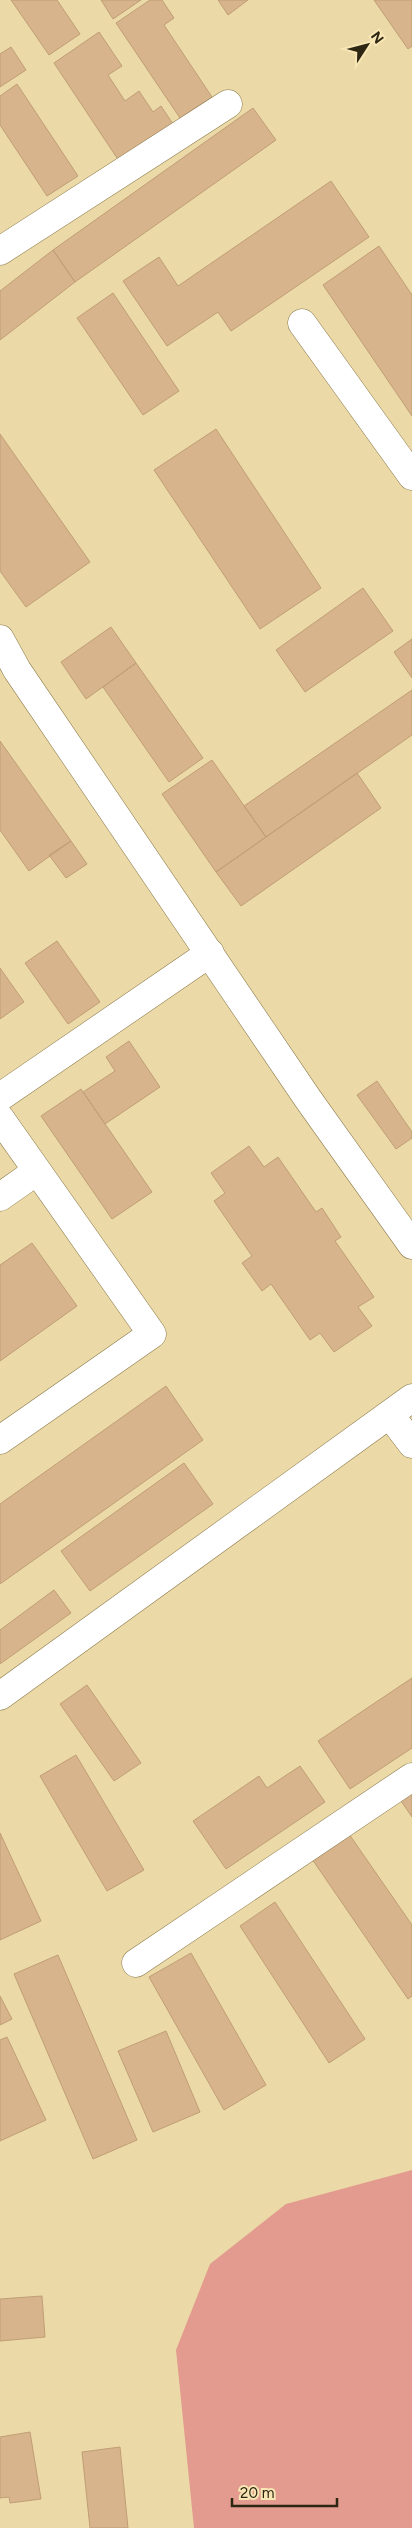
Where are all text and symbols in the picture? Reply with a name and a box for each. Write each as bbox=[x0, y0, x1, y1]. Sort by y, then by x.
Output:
north arrow bbox=[342, 20, 392, 70]
text: N bbox=[367, 28, 387, 47]
scale bar bbox=[232, 2476, 337, 2508]
text: 20 m bbox=[240, 2484, 274, 2502]

